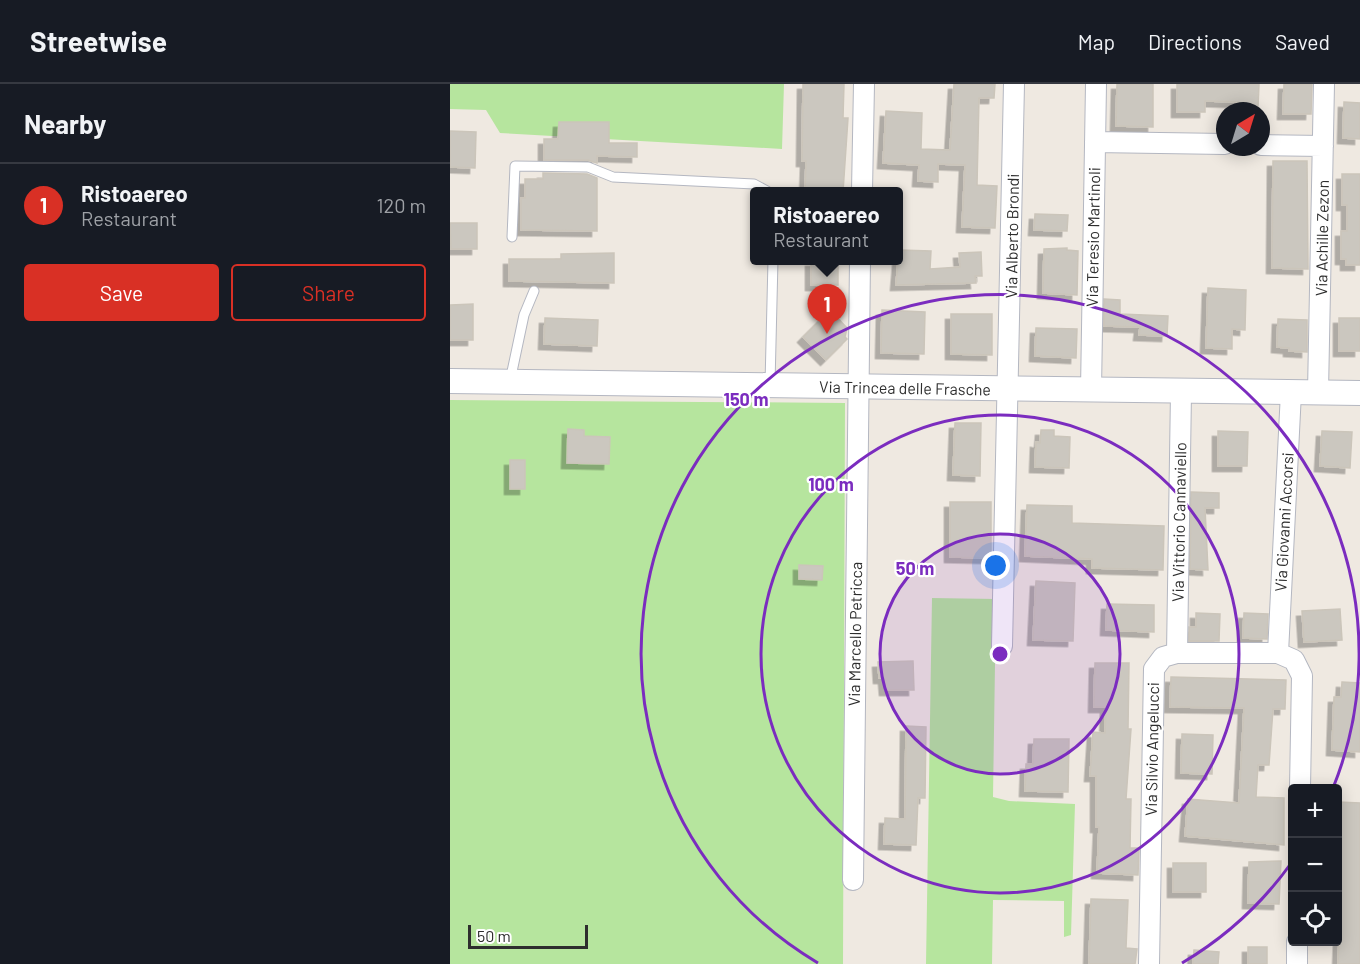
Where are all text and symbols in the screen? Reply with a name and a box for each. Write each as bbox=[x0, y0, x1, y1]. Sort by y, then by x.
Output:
text: Streetwise bbox=[30, 24, 167, 58]
text: Map bbox=[1078, 29, 1115, 54]
text: Directions bbox=[1148, 29, 1242, 54]
text: Saved bbox=[1275, 29, 1330, 54]
north arrow bbox=[1216, 102, 1270, 156]
text: Nearby bbox=[24, 108, 106, 139]
street label: Via Teresio Martinoli bbox=[1082, 167, 1103, 307]
street label: Via Alberto Brondi bbox=[1001, 173, 1022, 299]
text: Ristoaereo bbox=[81, 180, 188, 206]
street label: Via Achille Zezon bbox=[1311, 180, 1332, 296]
popup bbox=[750, 187, 903, 265]
text: 1 bbox=[40, 193, 47, 217]
text: 120 m bbox=[376, 193, 426, 217]
text: Ristoaereo bbox=[773, 201, 880, 227]
text: Restaurant bbox=[81, 206, 177, 230]
text: Restaurant bbox=[773, 227, 869, 251]
button: Save bbox=[24, 264, 219, 321]
button: Share bbox=[231, 264, 426, 321]
pin: 1 bbox=[808, 284, 847, 334]
street label: Via Trincea delle Frasche bbox=[819, 377, 991, 398]
text: 150 m bbox=[724, 388, 768, 410]
street label: Via Vittorio Cannaviello bbox=[1168, 442, 1189, 602]
street label: Via Giovanni Accorsi bbox=[1270, 452, 1297, 592]
text: 100 m bbox=[808, 473, 854, 495]
your location bbox=[981, 551, 1010, 580]
text: 50 m bbox=[896, 557, 934, 579]
street label: Via Marcello Petricca bbox=[844, 562, 865, 706]
centre of rings bbox=[990, 644, 1010, 664]
street label: Via Silvio Angelucci bbox=[1141, 682, 1162, 816]
map controls bbox=[1288, 784, 1342, 946]
button: + bbox=[1288, 784, 1342, 838]
button: − bbox=[1288, 838, 1342, 892]
button: locate bbox=[1288, 892, 1342, 946]
scale bar bbox=[468, 922, 588, 950]
text: 50 m bbox=[477, 926, 511, 945]

